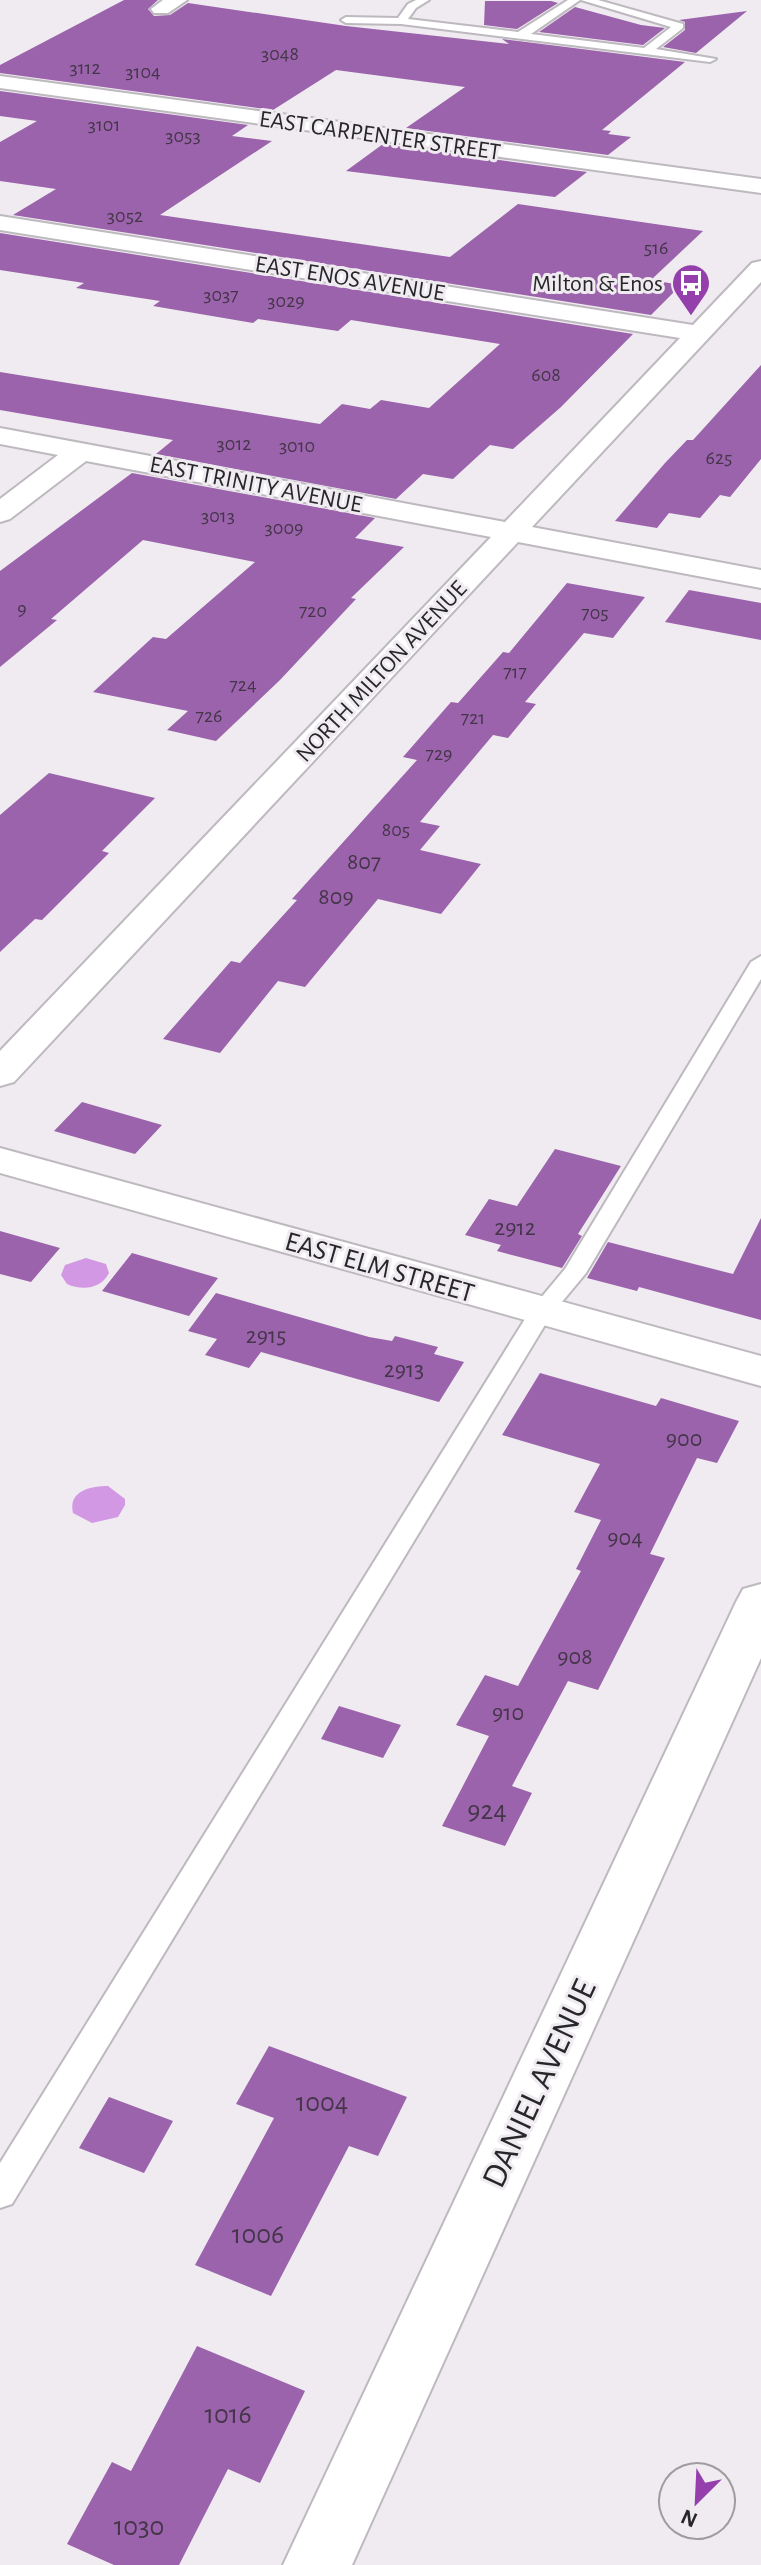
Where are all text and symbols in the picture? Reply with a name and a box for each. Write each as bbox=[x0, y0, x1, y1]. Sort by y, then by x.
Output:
house number: 3048 bbox=[261, 44, 299, 64]
house number: 3112 bbox=[69, 58, 101, 78]
house number: 3104 bbox=[125, 62, 161, 82]
street label: EAST CARPENTER STREET bbox=[258, 107, 502, 165]
house number: 3101 bbox=[88, 115, 120, 135]
house number: 3053 bbox=[165, 126, 201, 146]
house number: 3052 bbox=[107, 206, 143, 226]
house number: 516 bbox=[644, 238, 668, 258]
street label: EAST ENOS AVENUE bbox=[253, 252, 447, 306]
bus stop icon: Milton & Enos bbox=[670, 262, 712, 317]
place label: Milton & Enos bbox=[532, 272, 663, 296]
house number: 3037 bbox=[203, 285, 239, 305]
house number: 3029 bbox=[267, 291, 305, 311]
house number: 608 bbox=[531, 365, 561, 385]
house number: 3012 bbox=[217, 434, 251, 454]
house number: 3010 bbox=[279, 436, 315, 456]
house number: 625 bbox=[706, 448, 732, 468]
street label: EAST TRINITY AVENUE bbox=[148, 453, 364, 517]
house number: 3013 bbox=[201, 506, 235, 526]
house number: 3009 bbox=[265, 518, 303, 538]
street label: NORTH MILTON AVENUE bbox=[292, 576, 472, 767]
house number: 9 bbox=[17, 599, 27, 619]
house number: 720 bbox=[299, 601, 327, 621]
house number: 705 bbox=[581, 603, 609, 623]
house number: 717 bbox=[503, 662, 527, 682]
house number: 724 bbox=[229, 675, 257, 695]
house number: 726 bbox=[196, 706, 222, 726]
house number: 721 bbox=[461, 708, 485, 728]
house number: 729 bbox=[426, 744, 452, 764]
house number: 805 bbox=[382, 820, 410, 840]
house number: 807 bbox=[347, 850, 381, 874]
house number: 809 bbox=[318, 885, 354, 909]
house number: 2912 bbox=[494, 1216, 536, 1240]
street label: EAST ELM STREET bbox=[282, 1228, 477, 1308]
house number: 2915 bbox=[246, 1324, 286, 1348]
house number: 2913 bbox=[384, 1358, 424, 1382]
house number: 900 bbox=[666, 1427, 702, 1451]
house number: 904 bbox=[607, 1526, 643, 1550]
house number: 908 bbox=[557, 1645, 593, 1669]
house number: 910 bbox=[492, 1701, 524, 1725]
house number: 924 bbox=[467, 1797, 507, 1825]
street label: DANIEL AVENUE bbox=[477, 1975, 603, 2193]
house number: 1004 bbox=[296, 2089, 348, 2117]
house number: 1006 bbox=[232, 2221, 284, 2249]
house number: 1016 bbox=[204, 2401, 252, 2429]
north arrow bbox=[657, 2461, 737, 2541]
text: N bbox=[678, 2505, 701, 2532]
house number: 1030 bbox=[114, 2513, 164, 2541]

